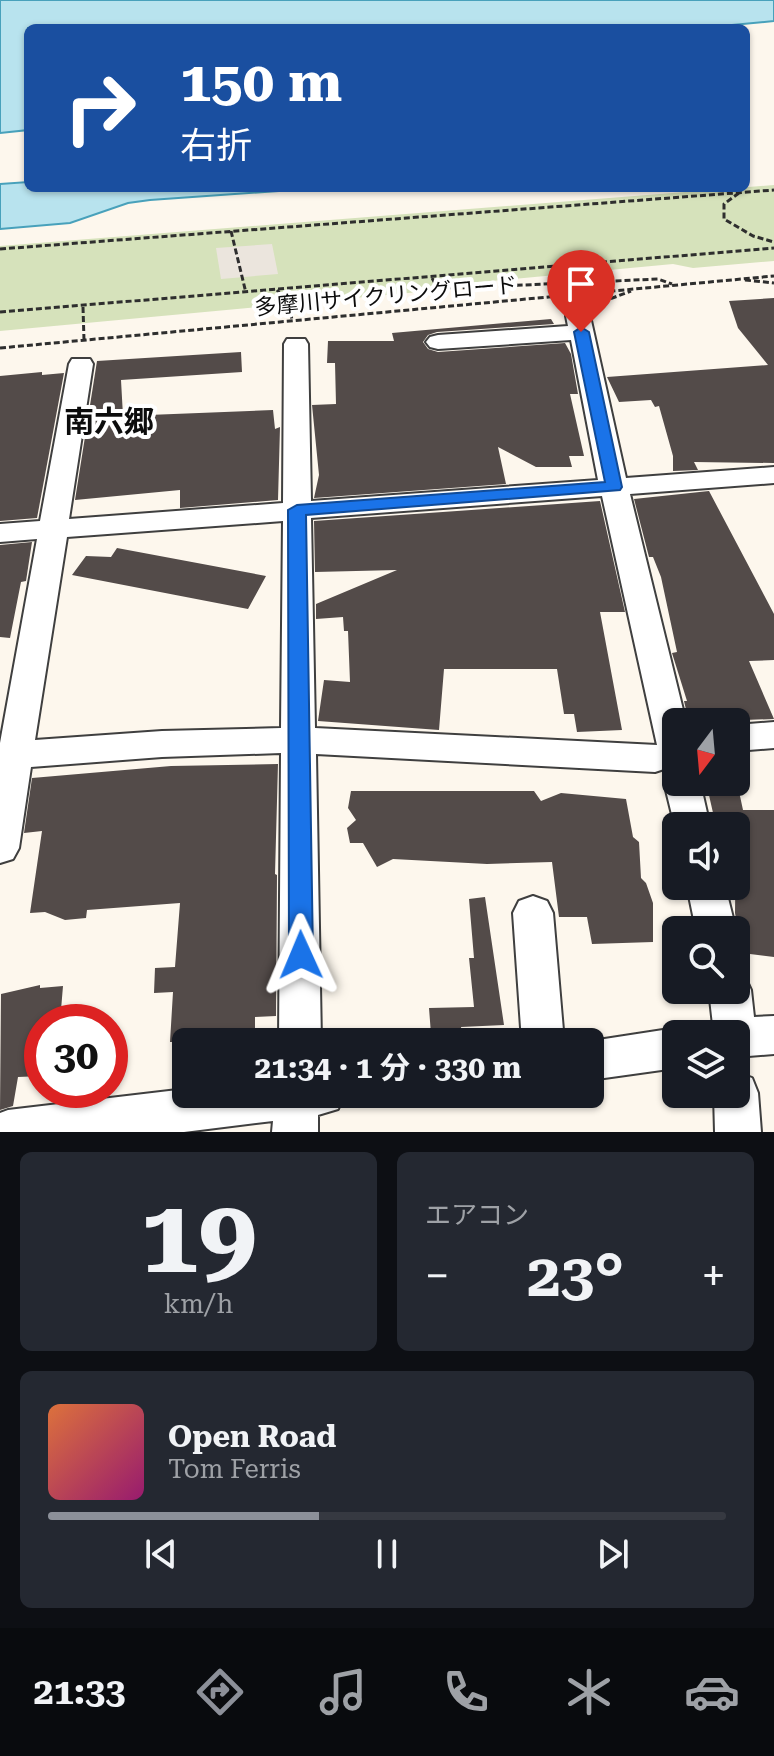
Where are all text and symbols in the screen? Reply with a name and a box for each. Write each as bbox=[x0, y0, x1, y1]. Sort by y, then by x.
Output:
text: 150 m bbox=[180, 49, 342, 115]
icon: right bbox=[48, 56, 152, 160]
text: 右折 bbox=[180, 125, 252, 167]
pin bbox=[547, 250, 615, 332]
icon: arrive bbox=[559, 262, 603, 306]
street label: 多摩川サイクリングロード bbox=[254, 272, 518, 320]
district label: 南六郷 bbox=[64, 404, 154, 439]
north arrow bbox=[662, 708, 750, 796]
map controls bbox=[662, 708, 750, 1108]
button: sound bbox=[662, 812, 750, 900]
position arrow bbox=[259, 913, 343, 997]
button: search bbox=[662, 916, 750, 1004]
speed limit sign: 30 bbox=[24, 1004, 128, 1108]
button: layers bbox=[662, 1020, 750, 1108]
text: 21:34 · 1 分 · 330 m bbox=[255, 1050, 521, 1085]
text: 19 bbox=[140, 1176, 257, 1297]
text: エアコン bbox=[425, 1200, 529, 1230]
text: 23° bbox=[527, 1240, 624, 1311]
text: − bbox=[425, 1250, 450, 1302]
text: + bbox=[701, 1250, 726, 1302]
text: km/h bbox=[164, 1289, 233, 1319]
text: Open Road bbox=[168, 1419, 336, 1454]
text: Tom Ferris bbox=[168, 1454, 301, 1484]
icon: previous bbox=[139, 1532, 183, 1576]
icon: pause bbox=[365, 1532, 409, 1576]
icon: next bbox=[591, 1532, 635, 1576]
icon: directions bbox=[192, 1664, 248, 1720]
icon: music bbox=[315, 1664, 371, 1720]
icon: phone bbox=[438, 1664, 494, 1720]
icon: climate bbox=[561, 1664, 617, 1720]
icon: car bbox=[684, 1664, 740, 1720]
text: 21:33 bbox=[34, 1671, 125, 1713]

